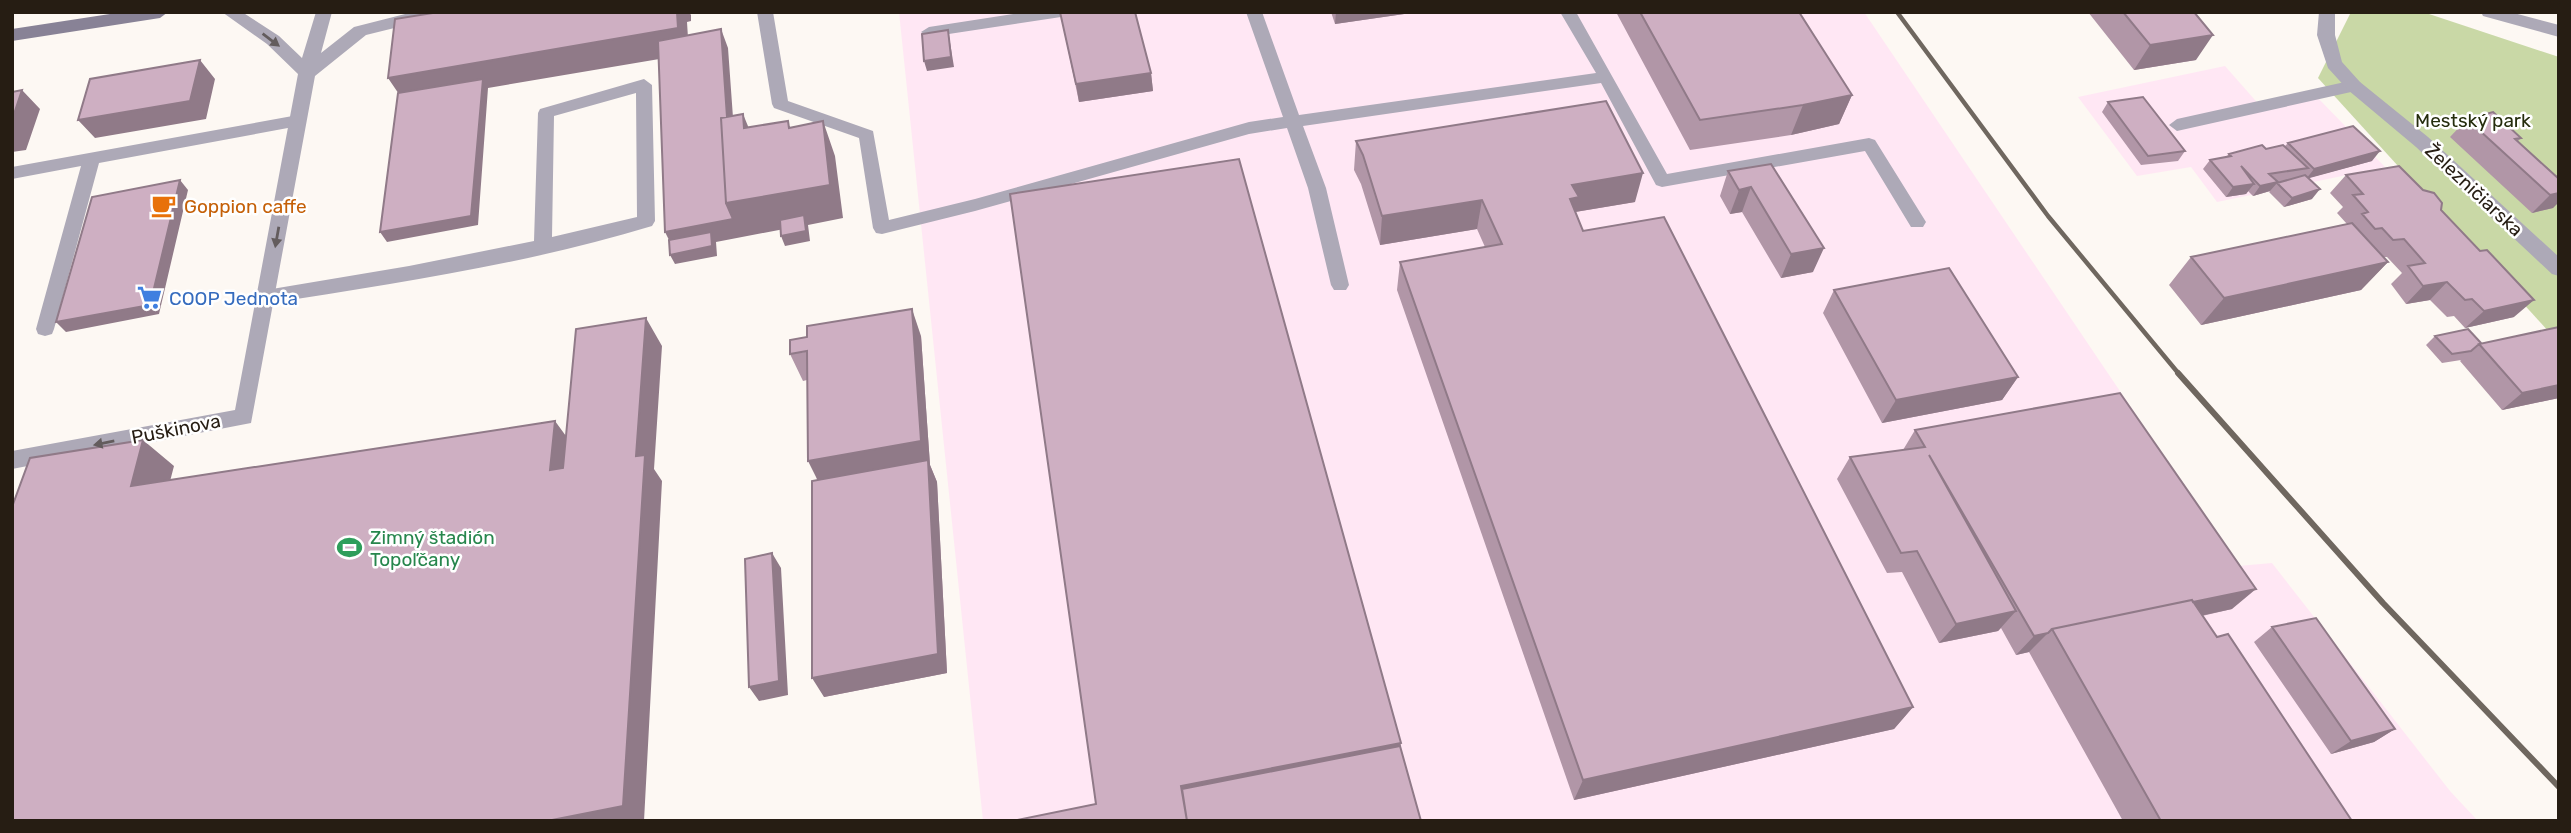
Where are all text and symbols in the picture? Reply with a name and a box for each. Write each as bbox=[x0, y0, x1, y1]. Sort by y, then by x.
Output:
one-way arrow bbox=[261, 32, 279, 47]
park label: Mestský park bbox=[2415, 109, 2531, 132]
street label: Železničiarska bbox=[2420, 139, 2528, 241]
cafe icon: Goppion caffe bbox=[150, 192, 178, 220]
place label: Goppion caffe bbox=[184, 195, 307, 218]
one-way arrow bbox=[271, 226, 282, 248]
supermarket icon: COOP Jednota bbox=[135, 284, 163, 312]
place label: COOP Jednota bbox=[169, 287, 298, 310]
street label: Puškinova bbox=[129, 409, 223, 449]
one-way arrow bbox=[93, 438, 115, 449]
place label: Zimný štadión Topoľčany bbox=[370, 526, 495, 571]
sports icon: Zimný štadión Topoľčany bbox=[336, 534, 364, 562]

